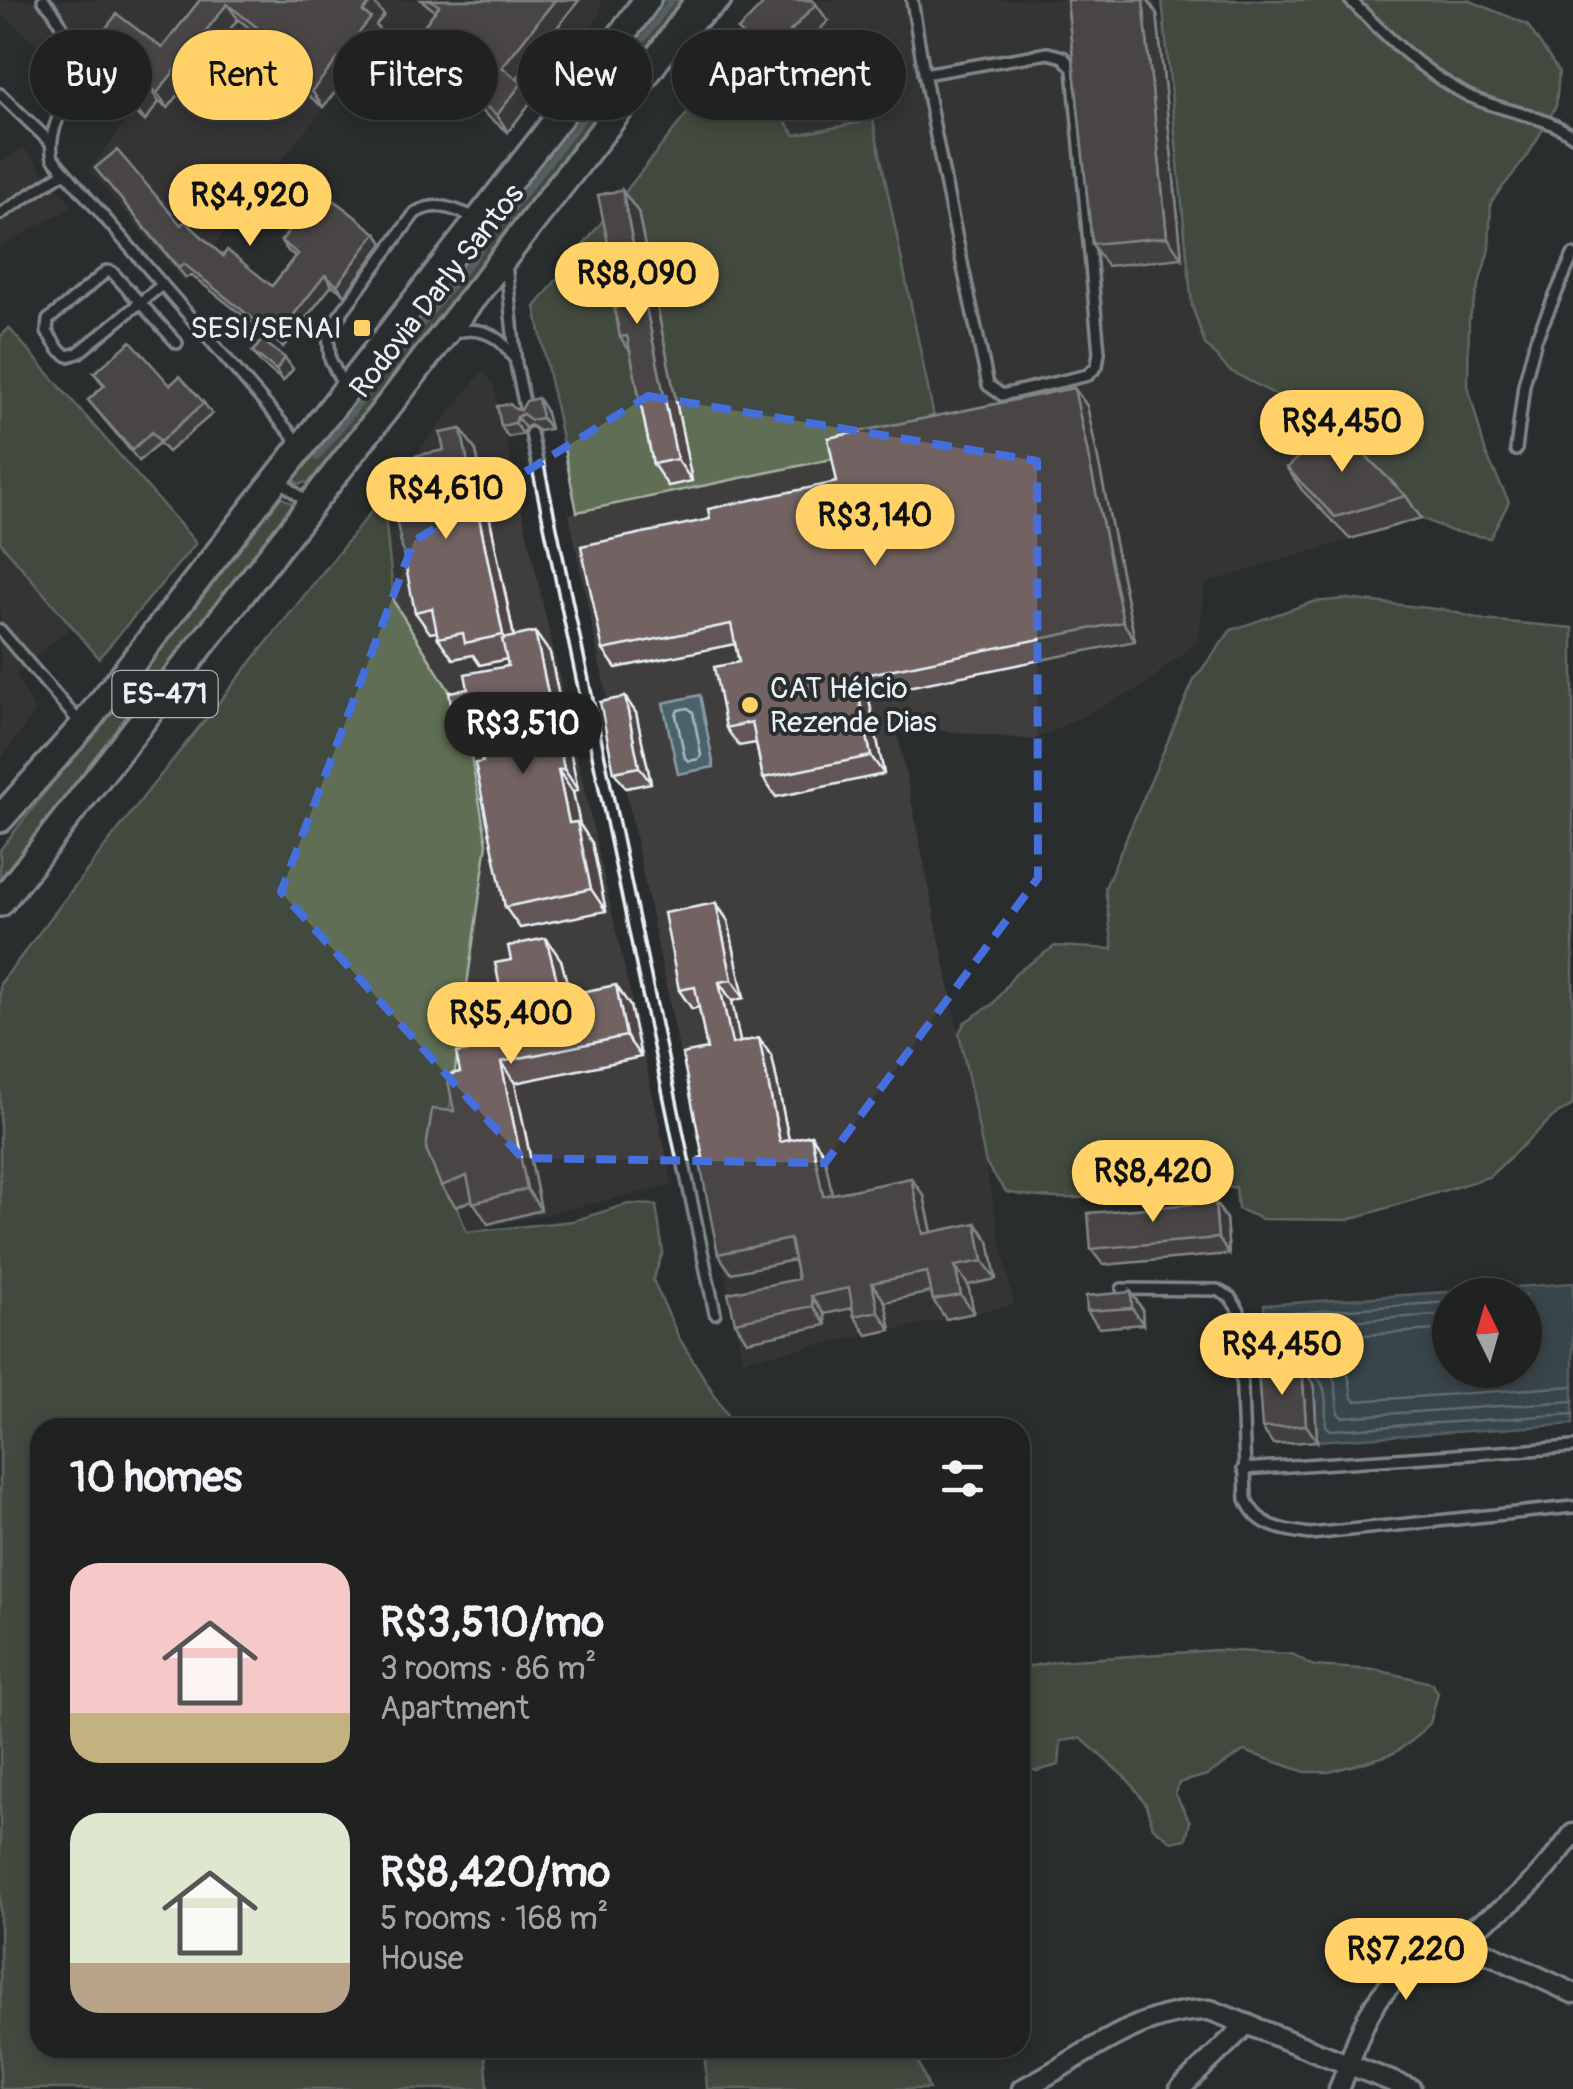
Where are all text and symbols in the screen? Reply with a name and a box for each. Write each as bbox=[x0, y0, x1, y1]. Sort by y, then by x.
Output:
chip: Buy bbox=[30, 30, 152, 120]
chip: Rent bbox=[172, 30, 313, 120]
chip: Filters bbox=[333, 30, 498, 120]
chip: New bbox=[518, 30, 652, 120]
chip: Apartment bbox=[672, 30, 906, 120]
pin: R$4,920 bbox=[158, 164, 342, 249]
text: R$4,920 bbox=[191, 176, 309, 216]
street label: Rodovia Darly Santos bbox=[342, 176, 532, 406]
pin: R$8,090 bbox=[545, 242, 729, 327]
text: R$8,090 bbox=[577, 254, 697, 294]
place label: SESI/SENAI bbox=[190, 310, 342, 347]
marker: SESI/SENAI bbox=[351, 317, 373, 339]
pin: R$4,450 bbox=[1250, 390, 1434, 475]
text: R$4,450 bbox=[1282, 402, 1402, 442]
pin: R$4,610 bbox=[354, 457, 538, 542]
text: R$4,610 bbox=[388, 469, 504, 509]
pin: R$3,140 bbox=[783, 484, 967, 569]
text: R$3,140 bbox=[818, 496, 932, 536]
place label: CAT Hélcio Rezende Dias bbox=[770, 670, 937, 741]
road number: ES-471 bbox=[112, 671, 218, 717]
pin: R$3,510 bbox=[431, 692, 615, 777]
marker: CAT Hélcio Rezende Dias bbox=[739, 694, 761, 716]
text: R$3,510 bbox=[466, 704, 580, 744]
pin: R$5,400 bbox=[419, 982, 603, 1067]
text: R$5,400 bbox=[449, 994, 573, 1034]
pin: R$8,420 bbox=[1061, 1140, 1245, 1225]
text: R$8,420 bbox=[1094, 1152, 1212, 1192]
north arrow bbox=[1432, 1278, 1542, 1388]
map controls bbox=[1432, 1278, 1542, 1388]
pin: R$4,450 bbox=[1190, 1313, 1374, 1398]
text: R$4,450 bbox=[1222, 1325, 1342, 1365]
icon: filters bbox=[935, 1451, 990, 1506]
text: 10 homes bbox=[70, 1452, 242, 1504]
text: R$3,510/mo bbox=[380, 1597, 604, 1649]
icon: home bbox=[150, 1603, 270, 1723]
text: 3 rooms · 86 m² bbox=[380, 1649, 597, 1689]
text: Apartment bbox=[380, 1689, 529, 1729]
text: R$8,420/mo bbox=[380, 1847, 610, 1899]
icon: home bbox=[150, 1853, 270, 1973]
text: 5 rooms · 168 m² bbox=[380, 1899, 609, 1939]
pin: R$7,220 bbox=[1314, 1918, 1498, 2003]
text: R$7,220 bbox=[1347, 1930, 1465, 1970]
text: House bbox=[380, 1939, 464, 1979]

